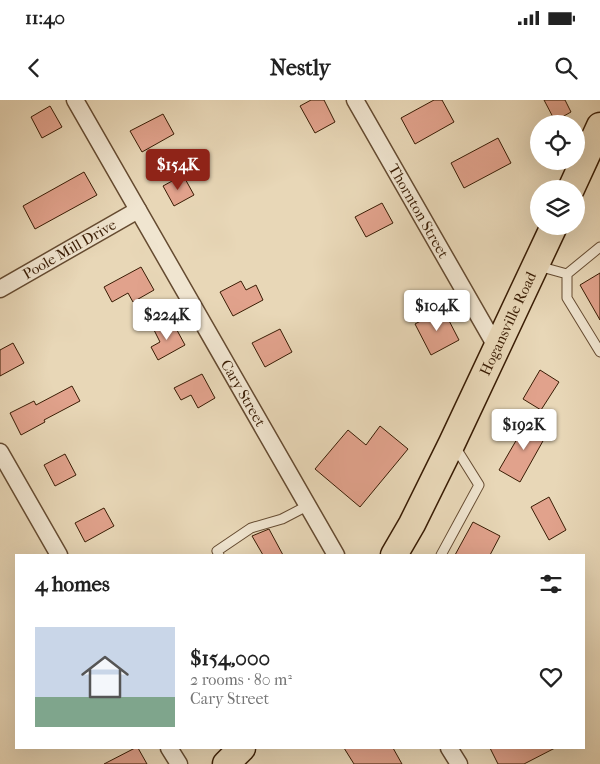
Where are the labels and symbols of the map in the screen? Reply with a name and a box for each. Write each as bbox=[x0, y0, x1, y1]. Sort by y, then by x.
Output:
pin: $154K bbox=[143, 148, 213, 191]
street label: Thornton Street bbox=[385, 161, 453, 262]
street label: Poole Mill Drive bbox=[19, 215, 120, 283]
street label: Hogansville Road bbox=[476, 268, 541, 379]
pin: $104K bbox=[402, 290, 472, 332]
pin: $224K bbox=[132, 298, 202, 341]
street label: Cary Street bbox=[217, 357, 270, 430]
pin: $192K bbox=[489, 408, 559, 451]

